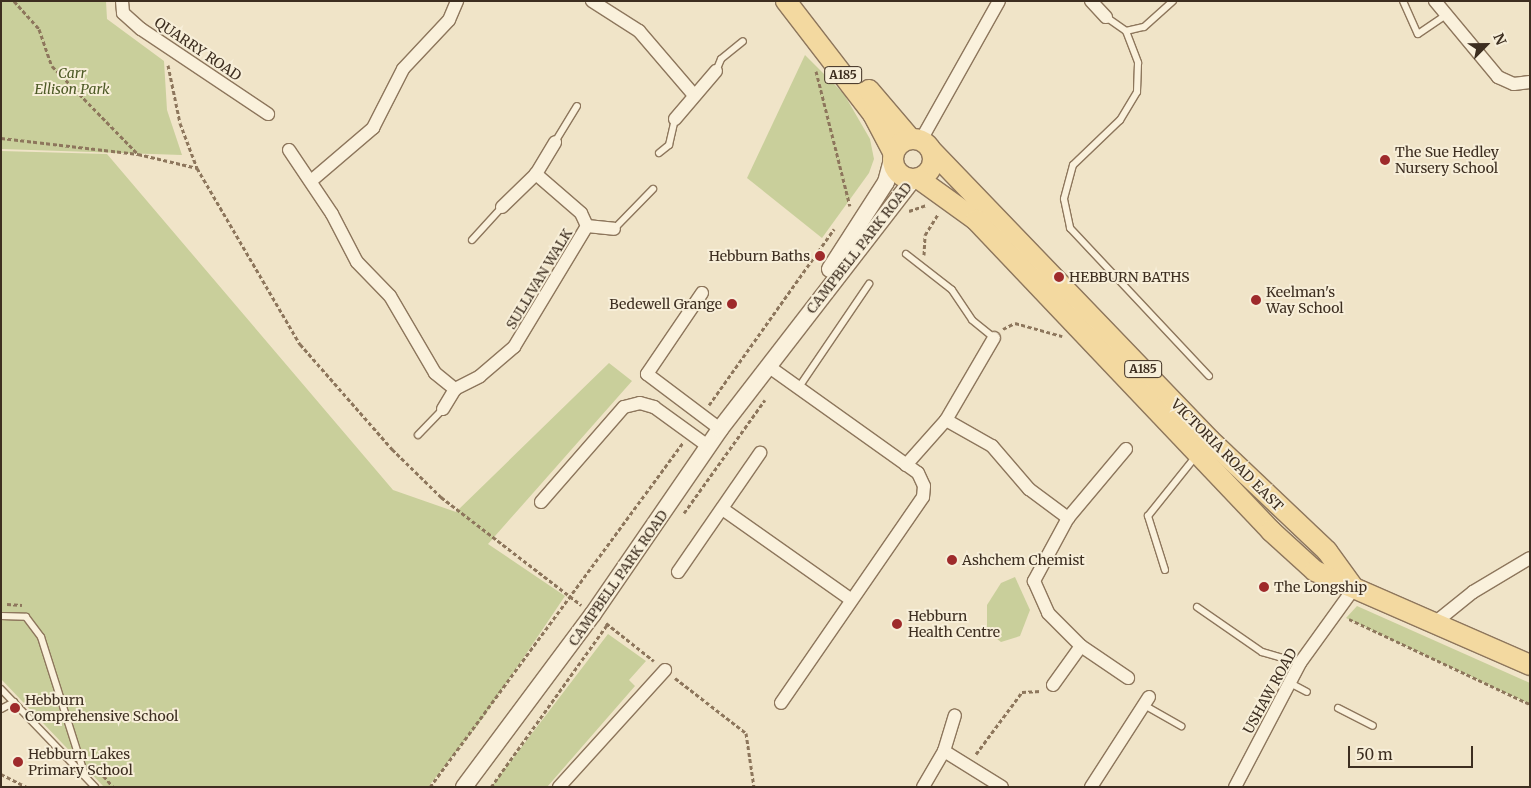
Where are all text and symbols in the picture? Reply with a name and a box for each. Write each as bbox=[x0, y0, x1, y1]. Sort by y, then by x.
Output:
street label: QUARRY ROAD bbox=[151, 14, 245, 84]
north arrow bbox=[1461, 20, 1511, 70]
text: N bbox=[1489, 31, 1510, 48]
park label: Carr Ellison Park bbox=[34, 65, 110, 98]
road number: A185 bbox=[823, 66, 863, 84]
place label: The Sue Hedley Nursery School bbox=[1395, 144, 1499, 176]
marker: The Sue Hedley Nursery School bbox=[1379, 154, 1391, 166]
street label: CAMPBELL PARK ROAD bbox=[803, 179, 915, 317]
street label: SULLIVAN WALK bbox=[502, 226, 576, 332]
place label: Hebburn Baths bbox=[709, 248, 810, 264]
marker: Hebburn Baths bbox=[814, 250, 826, 262]
place label: HEBBURN BATHS bbox=[1069, 269, 1190, 285]
marker: HEBBURN BATHS bbox=[1053, 271, 1065, 283]
place label: Keelman's Way School bbox=[1266, 284, 1344, 316]
marker: Keelman's Way School bbox=[1250, 294, 1262, 306]
place label: Bedewell Grange bbox=[609, 296, 722, 312]
marker: Bedewell Grange bbox=[726, 298, 738, 310]
road number: A185 bbox=[1123, 359, 1163, 378]
street label: VICTORIA ROAD EAST bbox=[1167, 395, 1287, 515]
street label: CAMPBELL PARK ROAD bbox=[565, 507, 671, 649]
place label: Ashchem Chemist bbox=[962, 552, 1085, 568]
marker: Ashchem Chemist bbox=[946, 554, 958, 566]
place label: The Longship bbox=[1274, 579, 1367, 595]
marker: The Longship bbox=[1258, 581, 1270, 593]
place label: Hebburn Health Centre bbox=[908, 608, 1000, 640]
marker: Hebburn Health Centre bbox=[890, 617, 904, 631]
street label: USHAW ROAD bbox=[1240, 645, 1300, 737]
place label: Hebburn Comprehensive School bbox=[25, 692, 178, 724]
marker: Hebburn Comprehensive School bbox=[9, 702, 21, 714]
scale bar bbox=[1351, 736, 1476, 768]
text: 50 m bbox=[1356, 745, 1393, 764]
place label: Hebburn Lakes Primary School bbox=[28, 746, 133, 779]
marker: Hebburn Lakes Primary School bbox=[12, 756, 24, 768]

